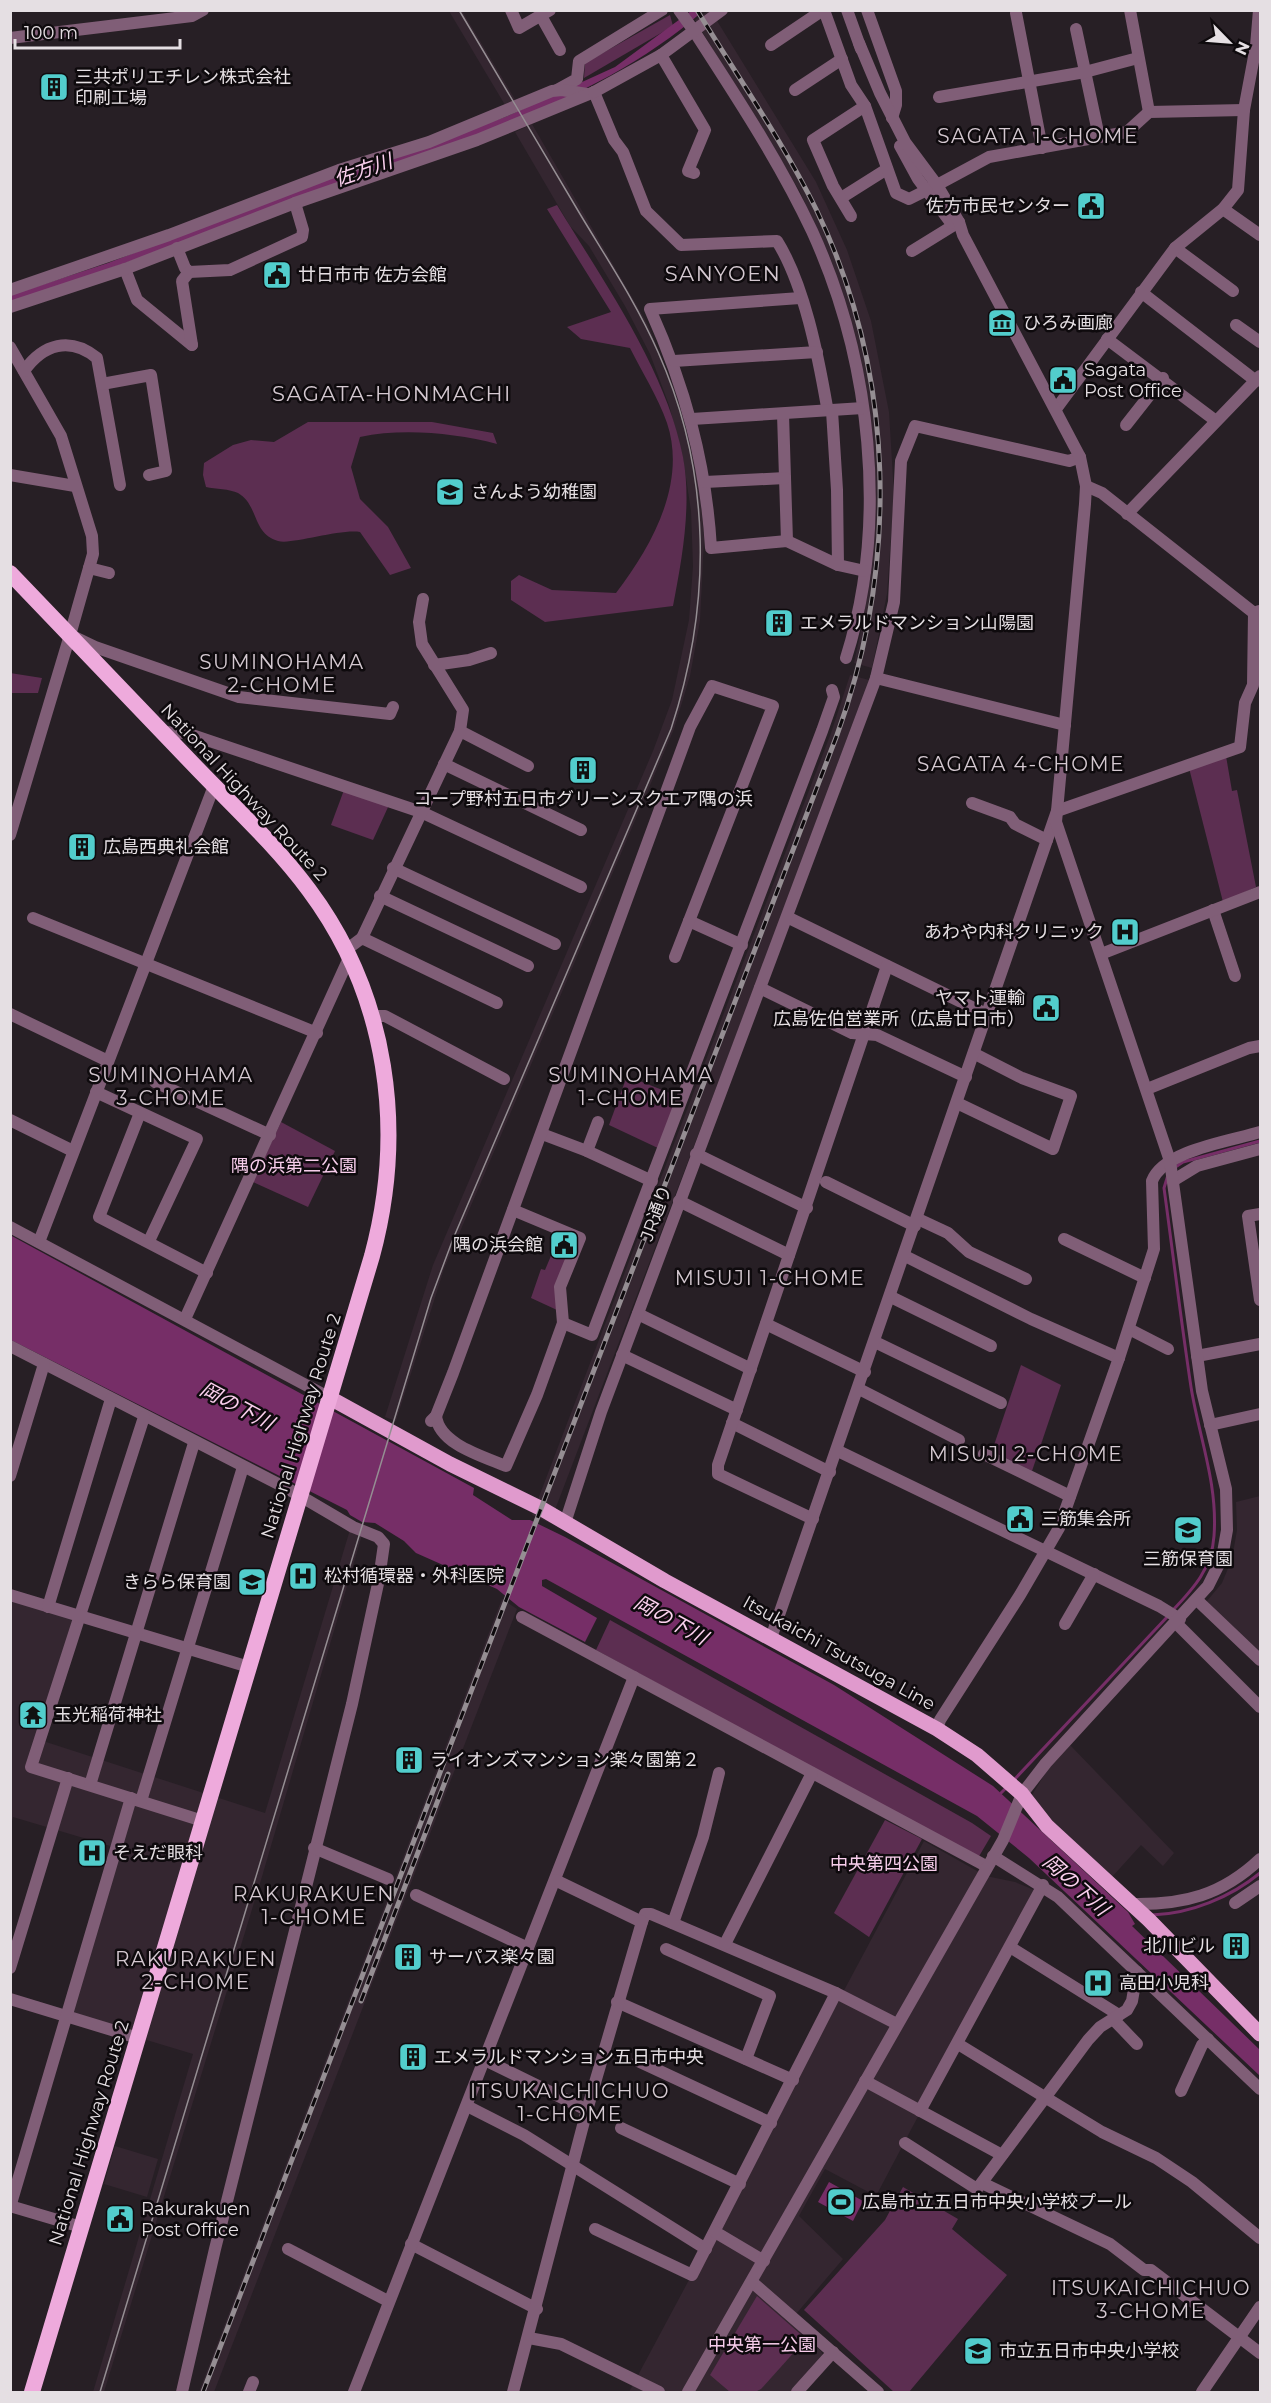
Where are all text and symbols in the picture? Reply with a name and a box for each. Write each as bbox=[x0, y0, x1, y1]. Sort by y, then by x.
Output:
scale bar bbox=[15, 12, 180, 50]
north arrow bbox=[1199, 12, 1259, 72]
text: 100 m bbox=[24, 22, 78, 44]
text: N bbox=[1231, 38, 1253, 58]
place label: 三共ポリエチレン株式会社 印刷工場 bbox=[75, 66, 291, 109]
building icon: 三共ポリエチレン株式会社 印刷工場 bbox=[38, 71, 70, 103]
district label: SAGATA 1-CHOME bbox=[937, 124, 1139, 148]
water label: 佐方川 bbox=[331, 148, 397, 191]
public building icon: 佐方市民センター bbox=[1075, 190, 1107, 222]
place label: 佐方市民センター bbox=[926, 195, 1070, 217]
public building icon: 廿日市市 佐方会館 bbox=[261, 259, 293, 291]
district label: SANYOEN bbox=[665, 261, 781, 286]
place label: 廿日市市 佐方会館 bbox=[298, 264, 447, 286]
museum icon: ひろみ画廊 bbox=[986, 307, 1018, 339]
place label: ひろみ画廊 bbox=[1023, 312, 1113, 334]
place label: Sagata Post Office bbox=[1084, 359, 1182, 402]
public building icon: Sagata Post Office bbox=[1047, 364, 1079, 396]
district label: SAGATA-HONMACHI bbox=[272, 381, 512, 406]
school or university icon: さんよう幼稚園 bbox=[434, 476, 466, 508]
place label: さんよう幼稚園 bbox=[471, 481, 597, 503]
building icon: エメラルドマンション山陽園 bbox=[763, 607, 795, 639]
place label: エメラルドマンション山陽園 bbox=[800, 612, 1034, 634]
district label: SUMINOHAMA 2-CHOME bbox=[199, 650, 365, 697]
street label: National Highway Route 2 bbox=[156, 699, 332, 885]
district label: SAGATA 4-CHOME bbox=[917, 752, 1125, 776]
building icon: コープ野村五日市グリーンスクエア隅の浜 bbox=[567, 754, 599, 786]
place label: コープ野村五日市グリーンスクエア隅の浜 bbox=[413, 788, 753, 810]
building icon: 広島西典礼会館 bbox=[66, 831, 98, 863]
place label: 広島西典礼会館 bbox=[103, 836, 229, 858]
hospital icon: あわや内科クリニック bbox=[1109, 916, 1141, 948]
place label: あわや内科クリニック bbox=[924, 921, 1104, 943]
place label: ヤマト運輸 広島佐伯営業所（広島廿日市） bbox=[773, 987, 1025, 1030]
public building icon: ヤマト運輸 広島佐伯営業所（広島廿日市） bbox=[1030, 992, 1062, 1024]
district label: SUMINOHAMA 3-CHOME bbox=[88, 1063, 254, 1110]
district label: SUMINOHAMA 1-CHOME bbox=[548, 1063, 714, 1110]
park label: 隅の浜第二公園 bbox=[231, 1155, 357, 1177]
street label: JR通り bbox=[635, 1182, 676, 1245]
public building icon: 隅の浜会館 bbox=[548, 1229, 580, 1261]
place label: 隅の浜会館 bbox=[453, 1234, 543, 1256]
district label: MISUJI 1-CHOME bbox=[675, 1266, 865, 1290]
street label: National Highway Route 2 bbox=[256, 1311, 346, 1541]
water label: 岡の下川 bbox=[196, 1377, 280, 1436]
district label: MISUJI 2-CHOME bbox=[929, 1442, 1123, 1466]
public building icon: 三筋集会所 bbox=[1004, 1503, 1036, 1535]
place label: 三筋集会所 bbox=[1041, 1508, 1131, 1530]
school or university icon: 三筋保育園 bbox=[1172, 1514, 1204, 1546]
place label: 三筋保育園 bbox=[1143, 1548, 1233, 1570]
hospital icon: 松村循環器・外科医院 bbox=[287, 1560, 319, 1592]
place label: 松村循環器・外科医院 bbox=[324, 1565, 504, 1587]
school or university icon: きらら保育園 bbox=[236, 1566, 268, 1598]
place label: きらら保育園 bbox=[123, 1571, 231, 1593]
water label: 岡の下川 bbox=[630, 1590, 714, 1651]
street label: Itsukaichi Tsutsuga Line bbox=[739, 1591, 939, 1715]
temple icon: 玉光稲荷神社 bbox=[17, 1699, 49, 1731]
place label: 玉光稲荷神社 bbox=[54, 1704, 162, 1726]
building icon: ライオンズマンション楽々園第２ bbox=[393, 1744, 425, 1776]
place label: ライオンズマンション楽々園第２ bbox=[430, 1749, 700, 1771]
hospital icon: そえだ眼科 bbox=[76, 1837, 108, 1869]
place label: そえだ眼科 bbox=[113, 1842, 203, 1864]
water label: 岡の下川 bbox=[1038, 1849, 1115, 1922]
park label: 中央第四公園 bbox=[830, 1853, 938, 1875]
district label: RAKURAKUEN 1-CHOME bbox=[233, 1882, 395, 1929]
building icon: 北川ビル bbox=[1220, 1930, 1252, 1962]
place label: 北川ビル bbox=[1143, 1935, 1215, 1957]
building icon: サーパス楽々園 bbox=[392, 1941, 424, 1973]
place label: サーパス楽々園 bbox=[429, 1946, 555, 1968]
district label: RAKURAKUEN 2-CHOME bbox=[115, 1947, 277, 1994]
hospital icon: 高田小児科 bbox=[1082, 1967, 1114, 1999]
place label: 高田小児科 bbox=[1119, 1972, 1209, 1994]
street label: National Highway Route 2 bbox=[44, 2018, 134, 2248]
building icon: エメラルドマンション五日市中央 bbox=[397, 2041, 429, 2073]
place label: エメラルドマンション五日市中央 bbox=[434, 2046, 704, 2068]
district label: ITSUKAICHICHUO 1-CHOME bbox=[470, 2079, 670, 2126]
sports icon: 広島市立五日市中央小学校プール bbox=[825, 2186, 857, 2218]
place label: 広島市立五日市中央小学校プール bbox=[862, 2191, 1132, 2213]
place label: Rakurakuen Post Office bbox=[141, 2198, 250, 2241]
public building icon: Rakurakuen Post Office bbox=[104, 2203, 136, 2235]
district label: ITSUKAICHICHUO 3-CHOME bbox=[1051, 2276, 1251, 2323]
park label: 中央第一公園 bbox=[708, 2334, 816, 2356]
school or university icon: 市立五日市中央小学校 bbox=[962, 2335, 994, 2367]
place label: 市立五日市中央小学校 bbox=[999, 2340, 1179, 2362]

